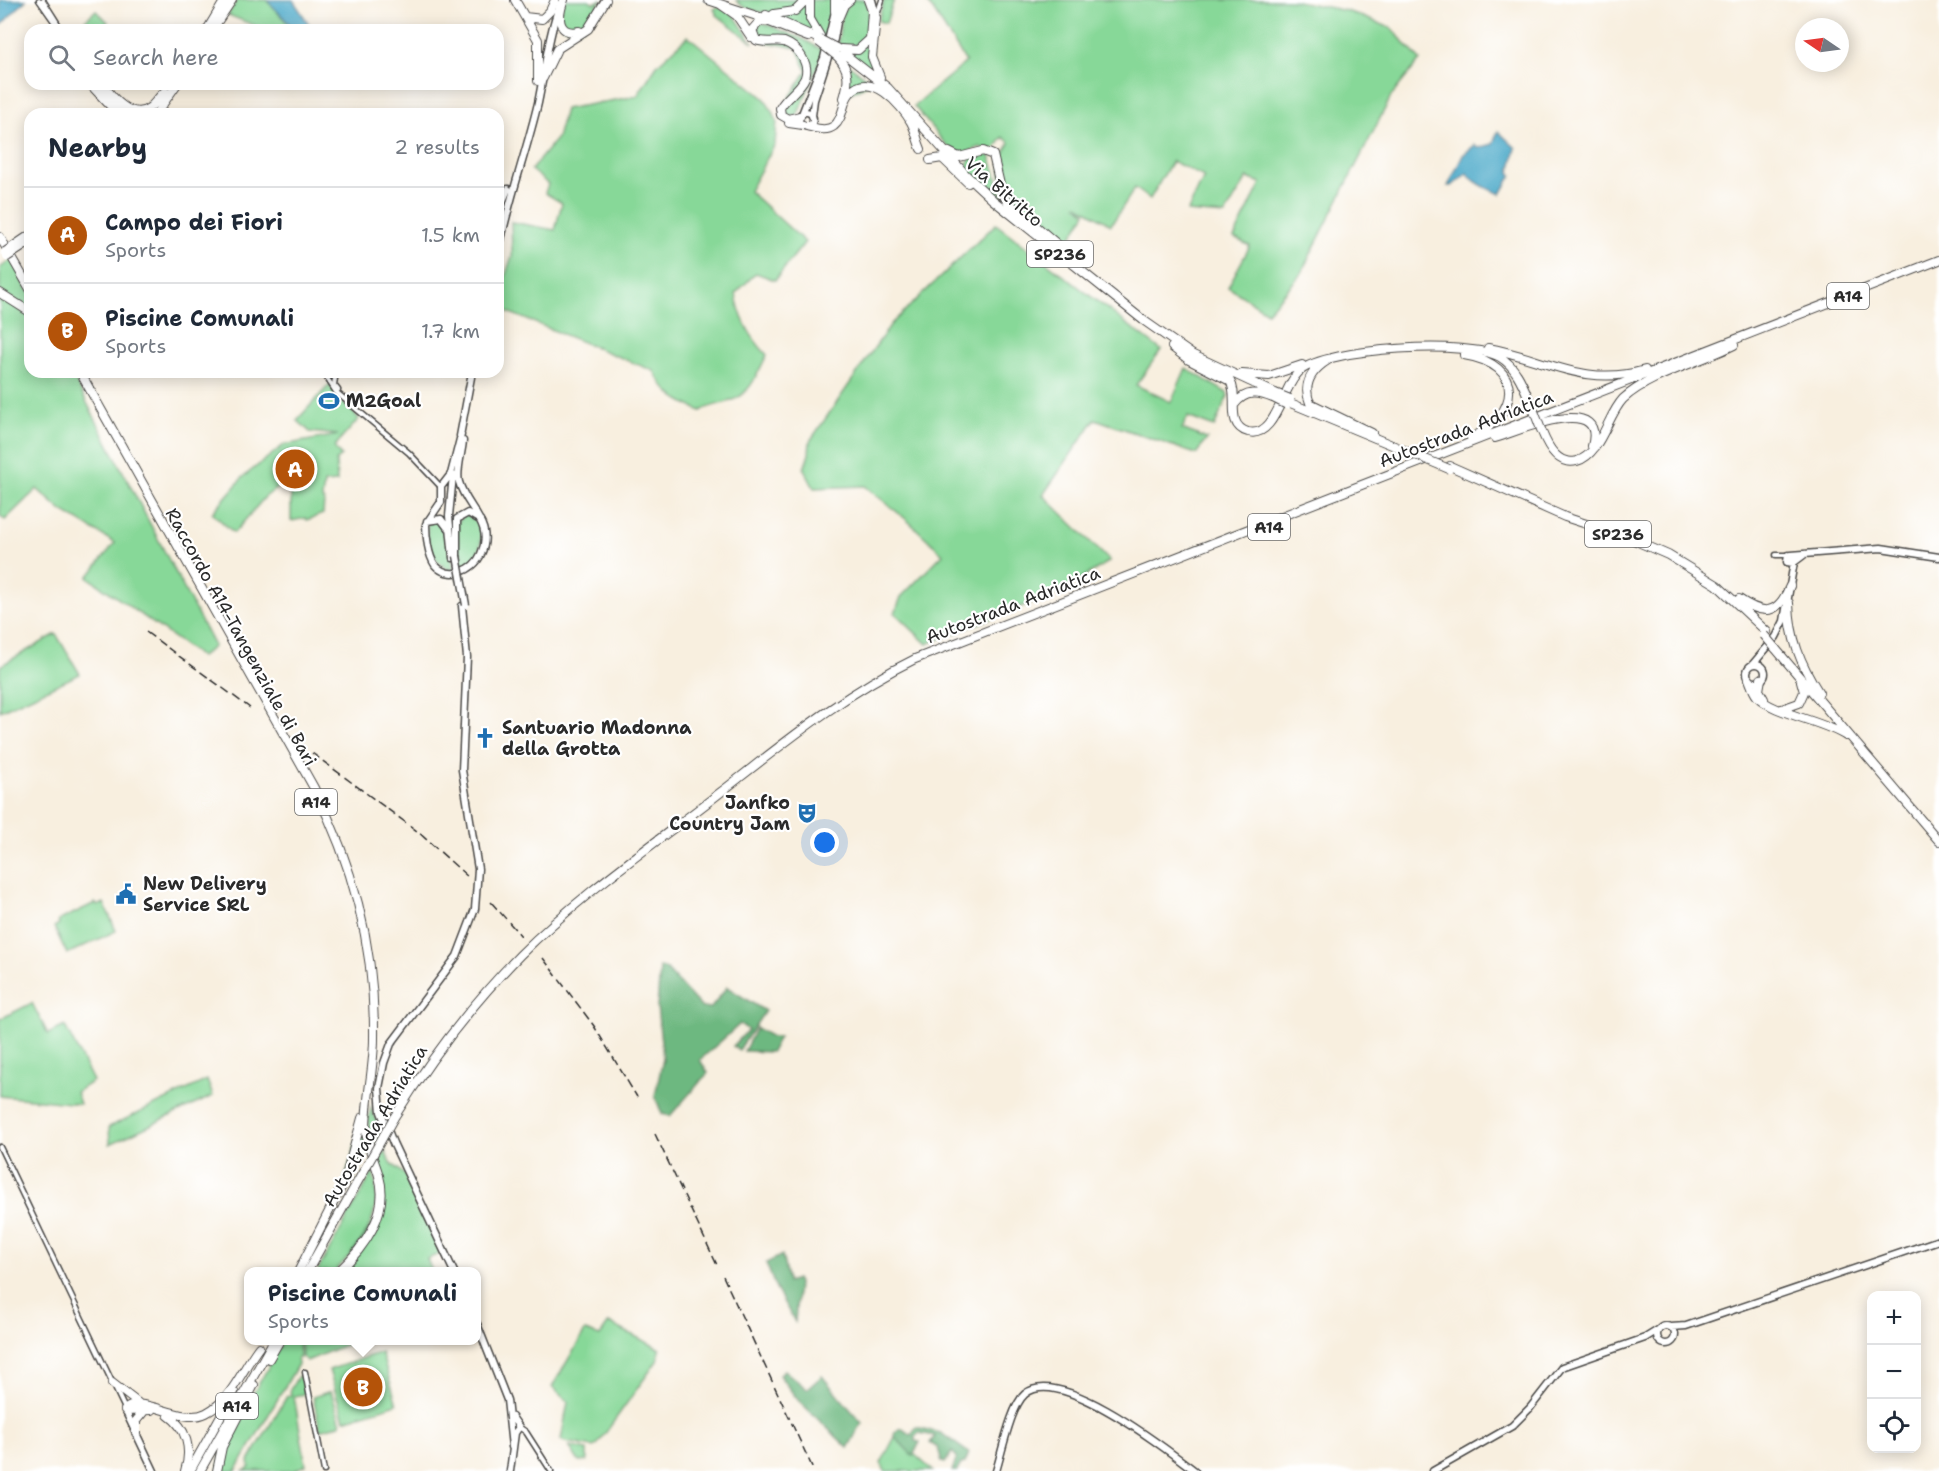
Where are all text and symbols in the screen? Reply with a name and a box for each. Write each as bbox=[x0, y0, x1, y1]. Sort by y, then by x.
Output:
north arrow bbox=[1795, 18, 1849, 72]
search box bbox=[24, 24, 504, 90]
icon: search bbox=[45, 41, 78, 74]
text: Search here bbox=[93, 43, 219, 72]
text: Nearby bbox=[48, 130, 147, 165]
text: 2 results bbox=[394, 134, 480, 160]
street label: Via Bitritto bbox=[960, 151, 1048, 233]
text: Campo dei Fiori bbox=[105, 208, 283, 237]
text: A bbox=[60, 222, 75, 248]
text: 1.5 km bbox=[421, 222, 480, 248]
text: Sports bbox=[105, 237, 166, 263]
road number: SP236 bbox=[1027, 241, 1093, 267]
road number: A14 bbox=[1827, 283, 1869, 309]
text: Piscine Comunali bbox=[105, 304, 294, 333]
text: B bbox=[61, 318, 74, 344]
text: 1.7 km bbox=[421, 318, 480, 344]
text: Sports bbox=[105, 333, 166, 359]
street label: Autostrada Adriatica bbox=[1375, 385, 1557, 473]
sports icon: M2Goal bbox=[317, 389, 341, 413]
place label: M2Goal bbox=[346, 389, 421, 413]
pin: A bbox=[276, 446, 314, 492]
street label: Raccordo A14-Tangenziale di Bari bbox=[160, 504, 322, 770]
road number: A14 bbox=[1248, 514, 1290, 540]
road number: SP236 bbox=[1585, 521, 1651, 547]
street label: Autostrada Adriatica bbox=[922, 561, 1104, 649]
place label: Santuario Madonna della Grotta bbox=[502, 716, 692, 761]
church icon: Santuario Madonna della Grotta bbox=[473, 726, 497, 750]
road number: A14 bbox=[295, 789, 337, 815]
place label: Janfko Country Jam bbox=[669, 791, 791, 836]
theatre icon: Janfko Country Jam bbox=[795, 801, 819, 825]
your location bbox=[810, 828, 839, 857]
place label: New Delivery Service SRL bbox=[143, 872, 267, 917]
public building icon: New Delivery Service SRL bbox=[114, 882, 138, 906]
street label: Autostrada Adriatica bbox=[317, 1041, 433, 1211]
popup bbox=[244, 1267, 481, 1345]
text: Piscine Comunali bbox=[268, 1279, 457, 1308]
map controls bbox=[1867, 1291, 1921, 1453]
button: + bbox=[1867, 1291, 1921, 1345]
text: Sports bbox=[268, 1308, 329, 1334]
button: − bbox=[1867, 1345, 1921, 1399]
pin: B bbox=[344, 1364, 382, 1410]
road number: A14 bbox=[216, 1393, 258, 1419]
button: locate bbox=[1867, 1399, 1921, 1453]

